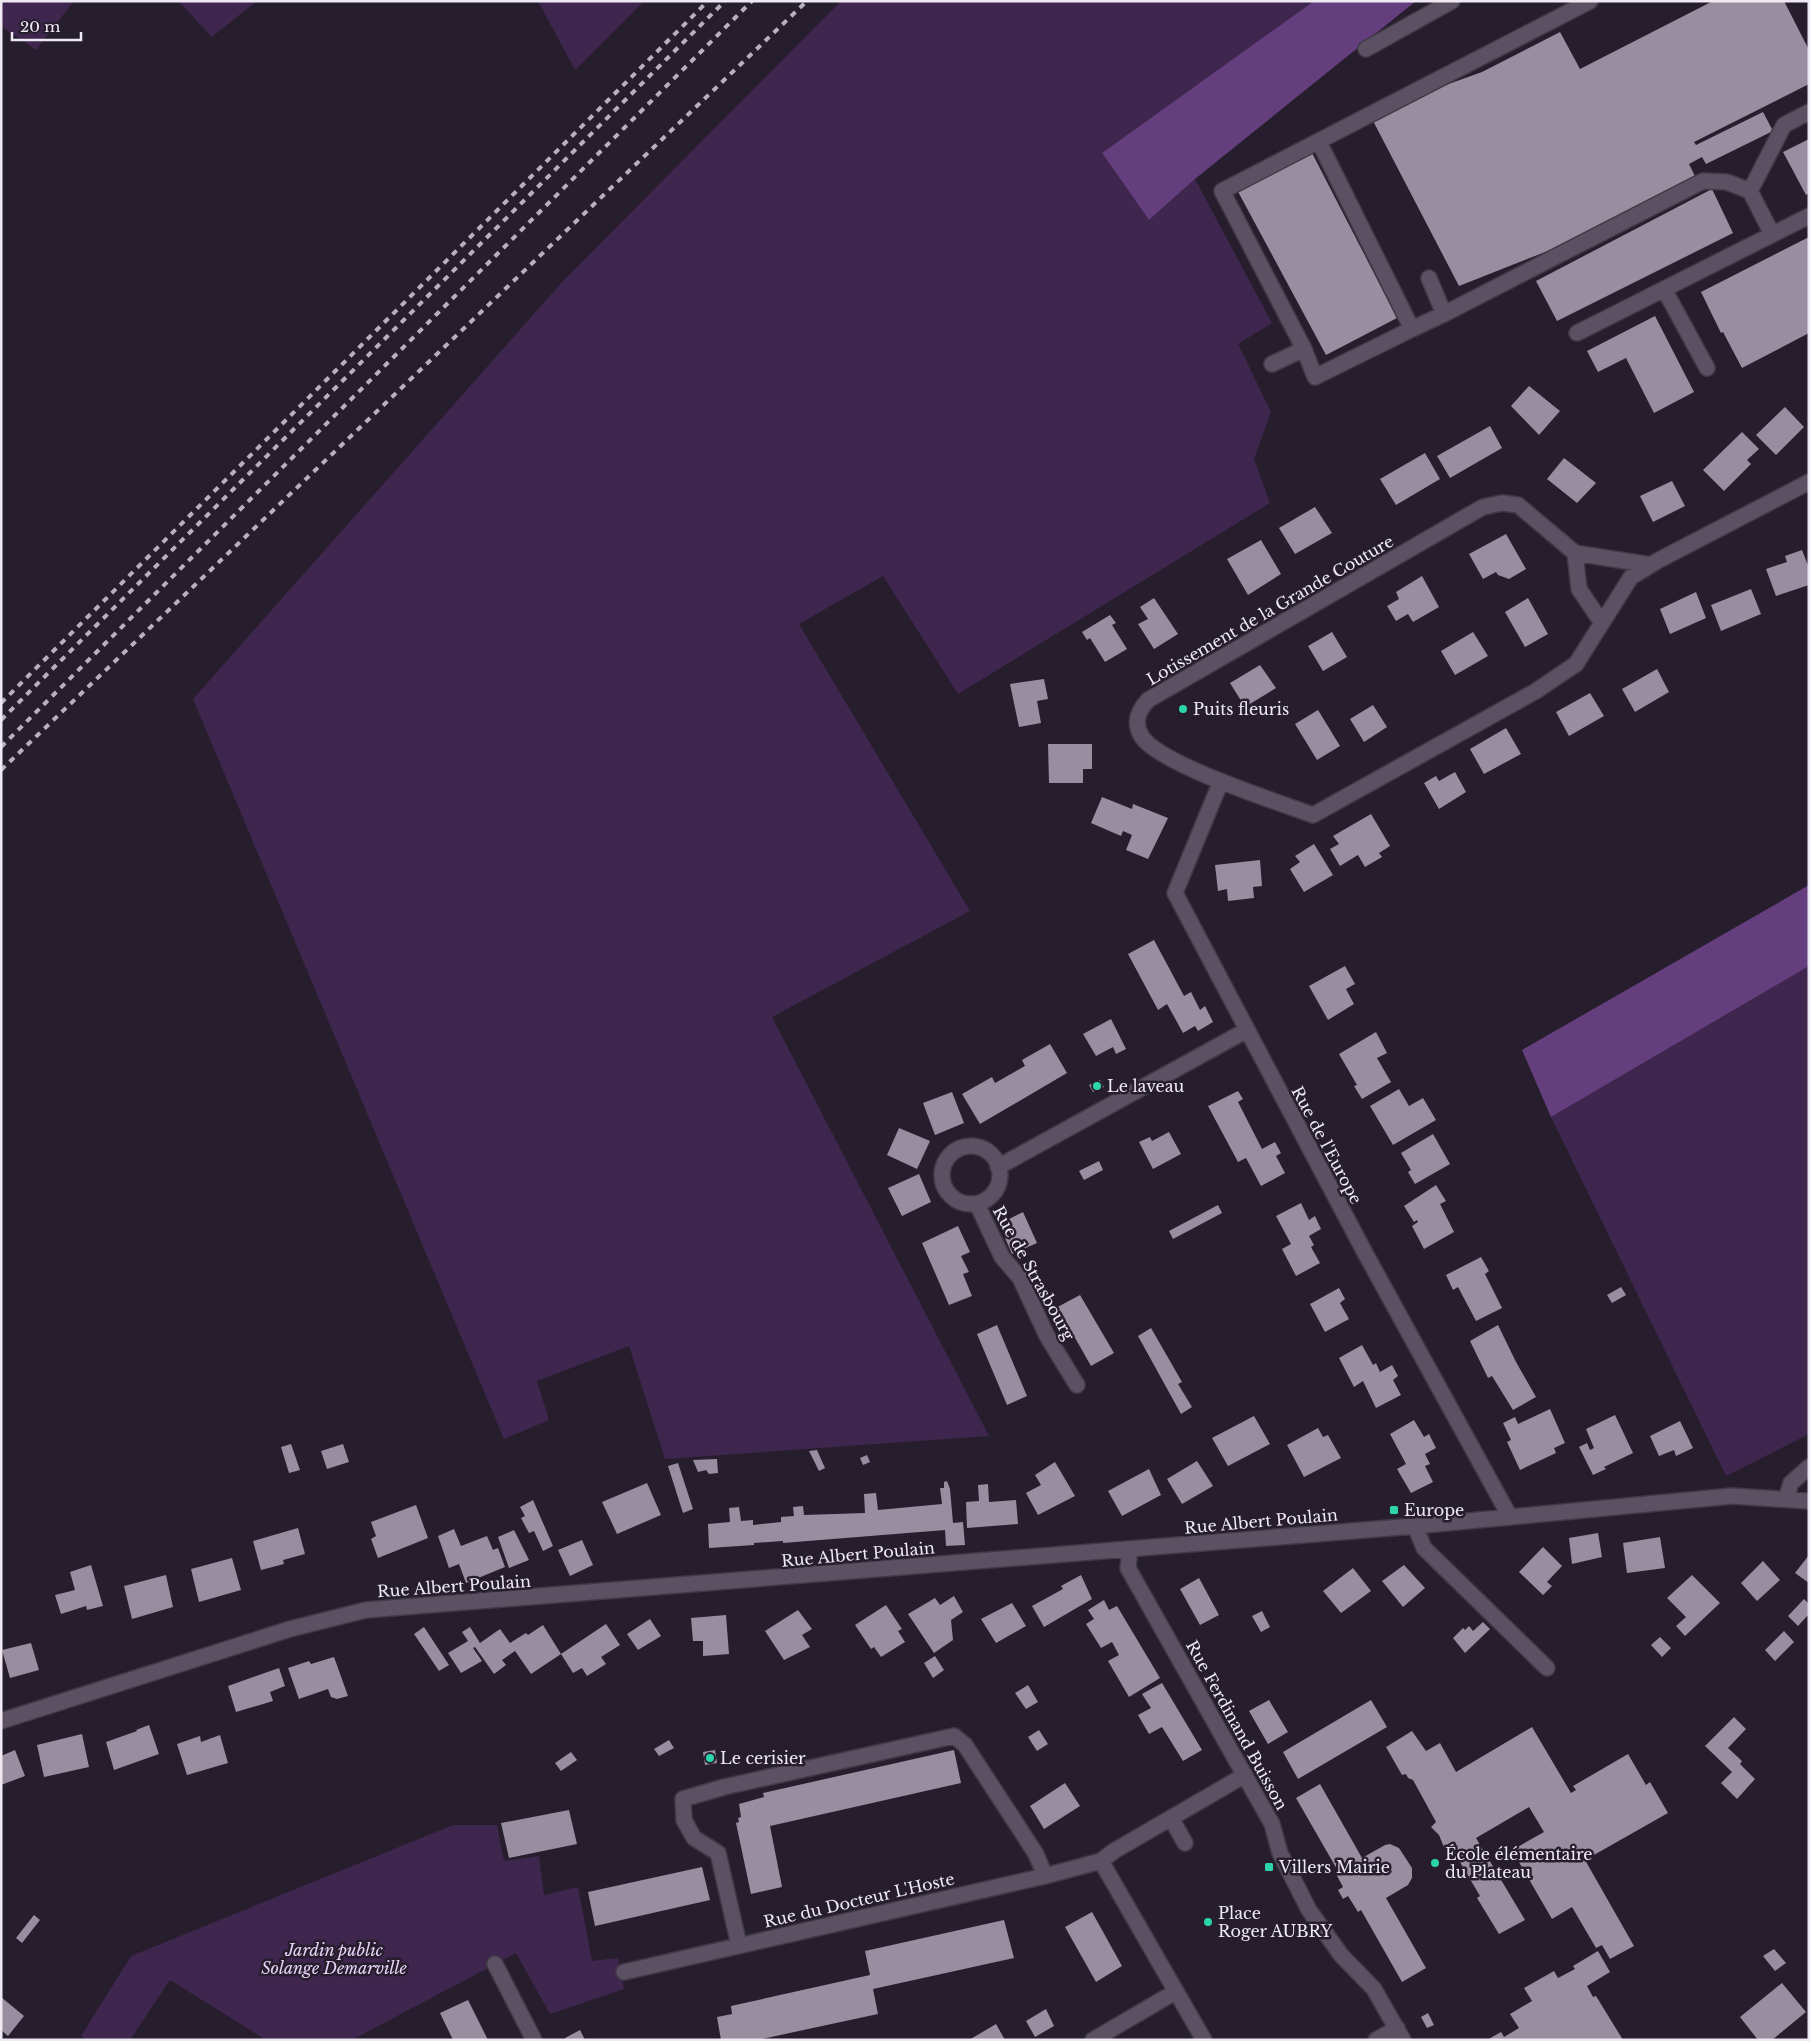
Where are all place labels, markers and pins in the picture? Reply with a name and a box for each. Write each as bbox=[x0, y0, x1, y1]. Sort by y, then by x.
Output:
place label: Puits fleuris bbox=[1193, 699, 1289, 719]
marker: Puits fleuris bbox=[1177, 703, 1189, 715]
place label: Le laveau bbox=[1107, 1076, 1185, 1096]
marker: Le laveau bbox=[1091, 1080, 1103, 1092]
place label: Europe bbox=[1404, 1500, 1464, 1520]
marker: Europe bbox=[1388, 1504, 1400, 1516]
place label: Le cerisier bbox=[720, 1748, 806, 1768]
marker: Le cerisier bbox=[704, 1752, 716, 1764]
place label: École élémentaire du Plateau bbox=[1445, 1844, 1593, 1882]
place label: Villers Mairie bbox=[1278, 1857, 1390, 1877]
marker: École élémentaire du Plateau bbox=[1429, 1857, 1441, 1869]
marker: Villers Mairie bbox=[1263, 1861, 1275, 1873]
place label: Place Roger AUBRY bbox=[1218, 1903, 1332, 1941]
marker: Place Roger AUBRY bbox=[1202, 1916, 1214, 1928]

